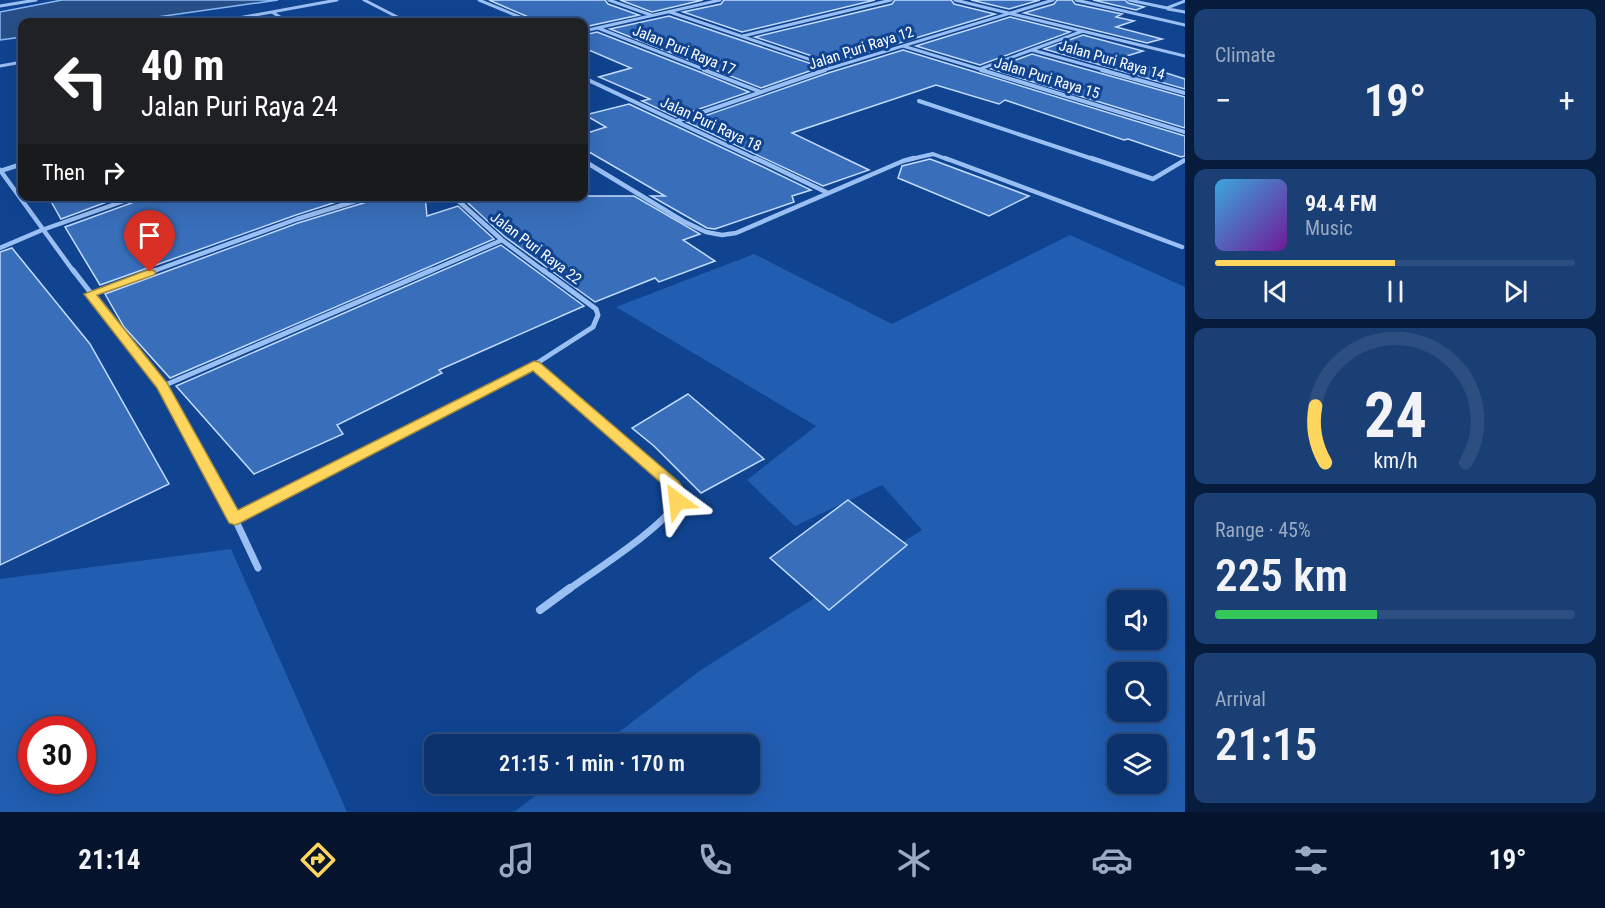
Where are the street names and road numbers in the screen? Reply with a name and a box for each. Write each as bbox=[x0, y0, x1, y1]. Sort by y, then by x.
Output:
street label: Jalan Puri Raya 17 bbox=[630, 21, 738, 79]
street label: Jalan Puri Raya 12 bbox=[806, 23, 916, 73]
street label: Jalan Puri Raya 14 bbox=[1057, 36, 1167, 84]
street label: Jalan Puri Raya 15 bbox=[992, 53, 1102, 103]
street label: Jalan Puri Raya 18 bbox=[658, 93, 764, 155]
street label: Jalan Puri Raya 22 bbox=[487, 208, 585, 288]

